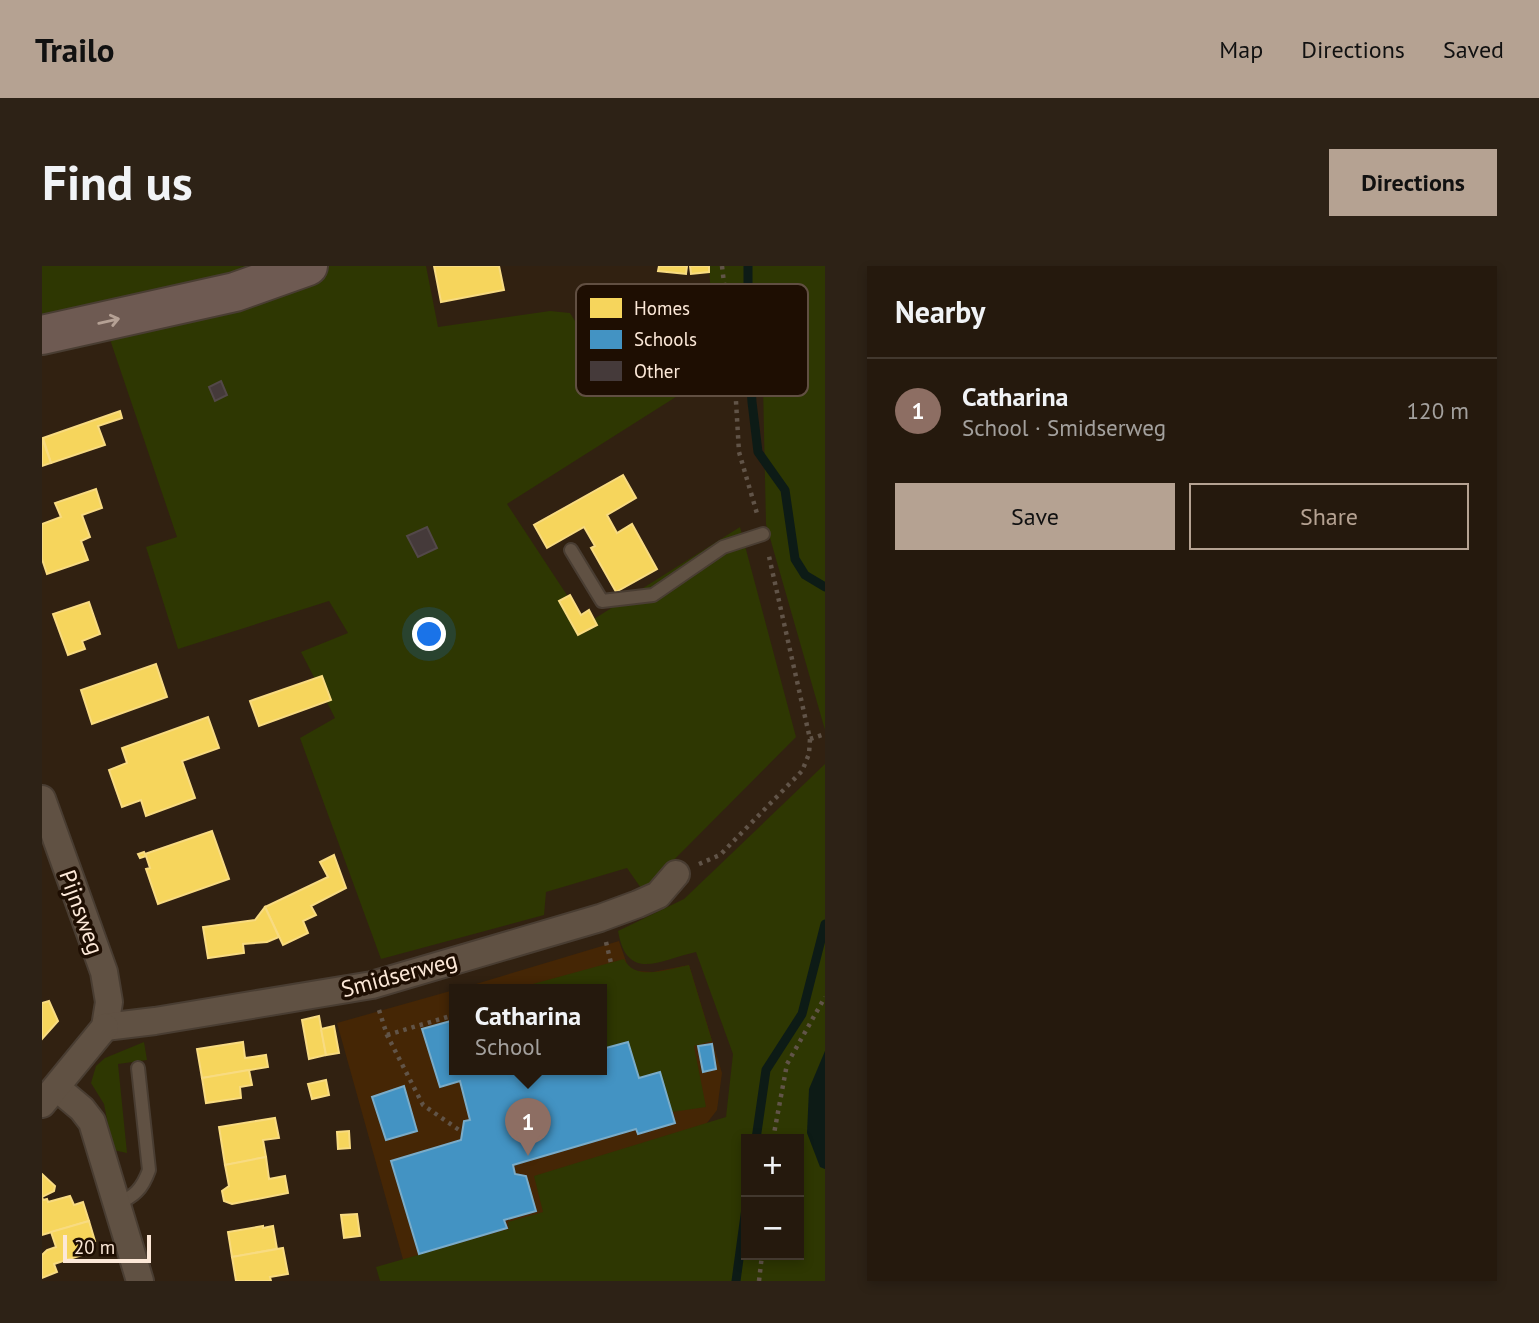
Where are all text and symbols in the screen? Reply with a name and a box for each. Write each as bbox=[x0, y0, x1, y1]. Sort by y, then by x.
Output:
text: Trailo bbox=[35, 28, 115, 71]
text: Map bbox=[1219, 34, 1263, 65]
text: Directions bbox=[1301, 34, 1405, 65]
text: Saved bbox=[1443, 34, 1504, 65]
button: Directions bbox=[1329, 149, 1497, 216]
text: Find us bbox=[42, 150, 193, 214]
legend bbox=[576, 284, 808, 396]
text: Nearby bbox=[895, 292, 985, 331]
text: Homes bbox=[634, 296, 690, 320]
one-way arrow bbox=[97, 314, 120, 327]
text: Schools bbox=[634, 327, 697, 351]
text: Other bbox=[634, 359, 680, 383]
text: Catharina bbox=[962, 380, 1068, 413]
text: 1 bbox=[911, 396, 925, 425]
text: 120 m bbox=[1407, 396, 1469, 425]
text: School · Smidserweg bbox=[962, 413, 1166, 442]
button: Save bbox=[895, 483, 1175, 550]
button: Share bbox=[1189, 483, 1469, 550]
your location bbox=[412, 617, 446, 651]
street label: Pijnsweg bbox=[53, 866, 111, 958]
street label: Smidserweg bbox=[338, 945, 460, 1003]
popup bbox=[449, 984, 607, 1075]
text: Catharina bbox=[475, 999, 581, 1032]
text: School bbox=[475, 1032, 541, 1061]
pin: 1 bbox=[505, 1098, 551, 1156]
map controls bbox=[741, 1134, 804, 1260]
button: + bbox=[741, 1134, 804, 1197]
button: − bbox=[741, 1197, 804, 1260]
scale bar bbox=[63, 1232, 150, 1264]
text: 20 m bbox=[74, 1235, 115, 1259]

